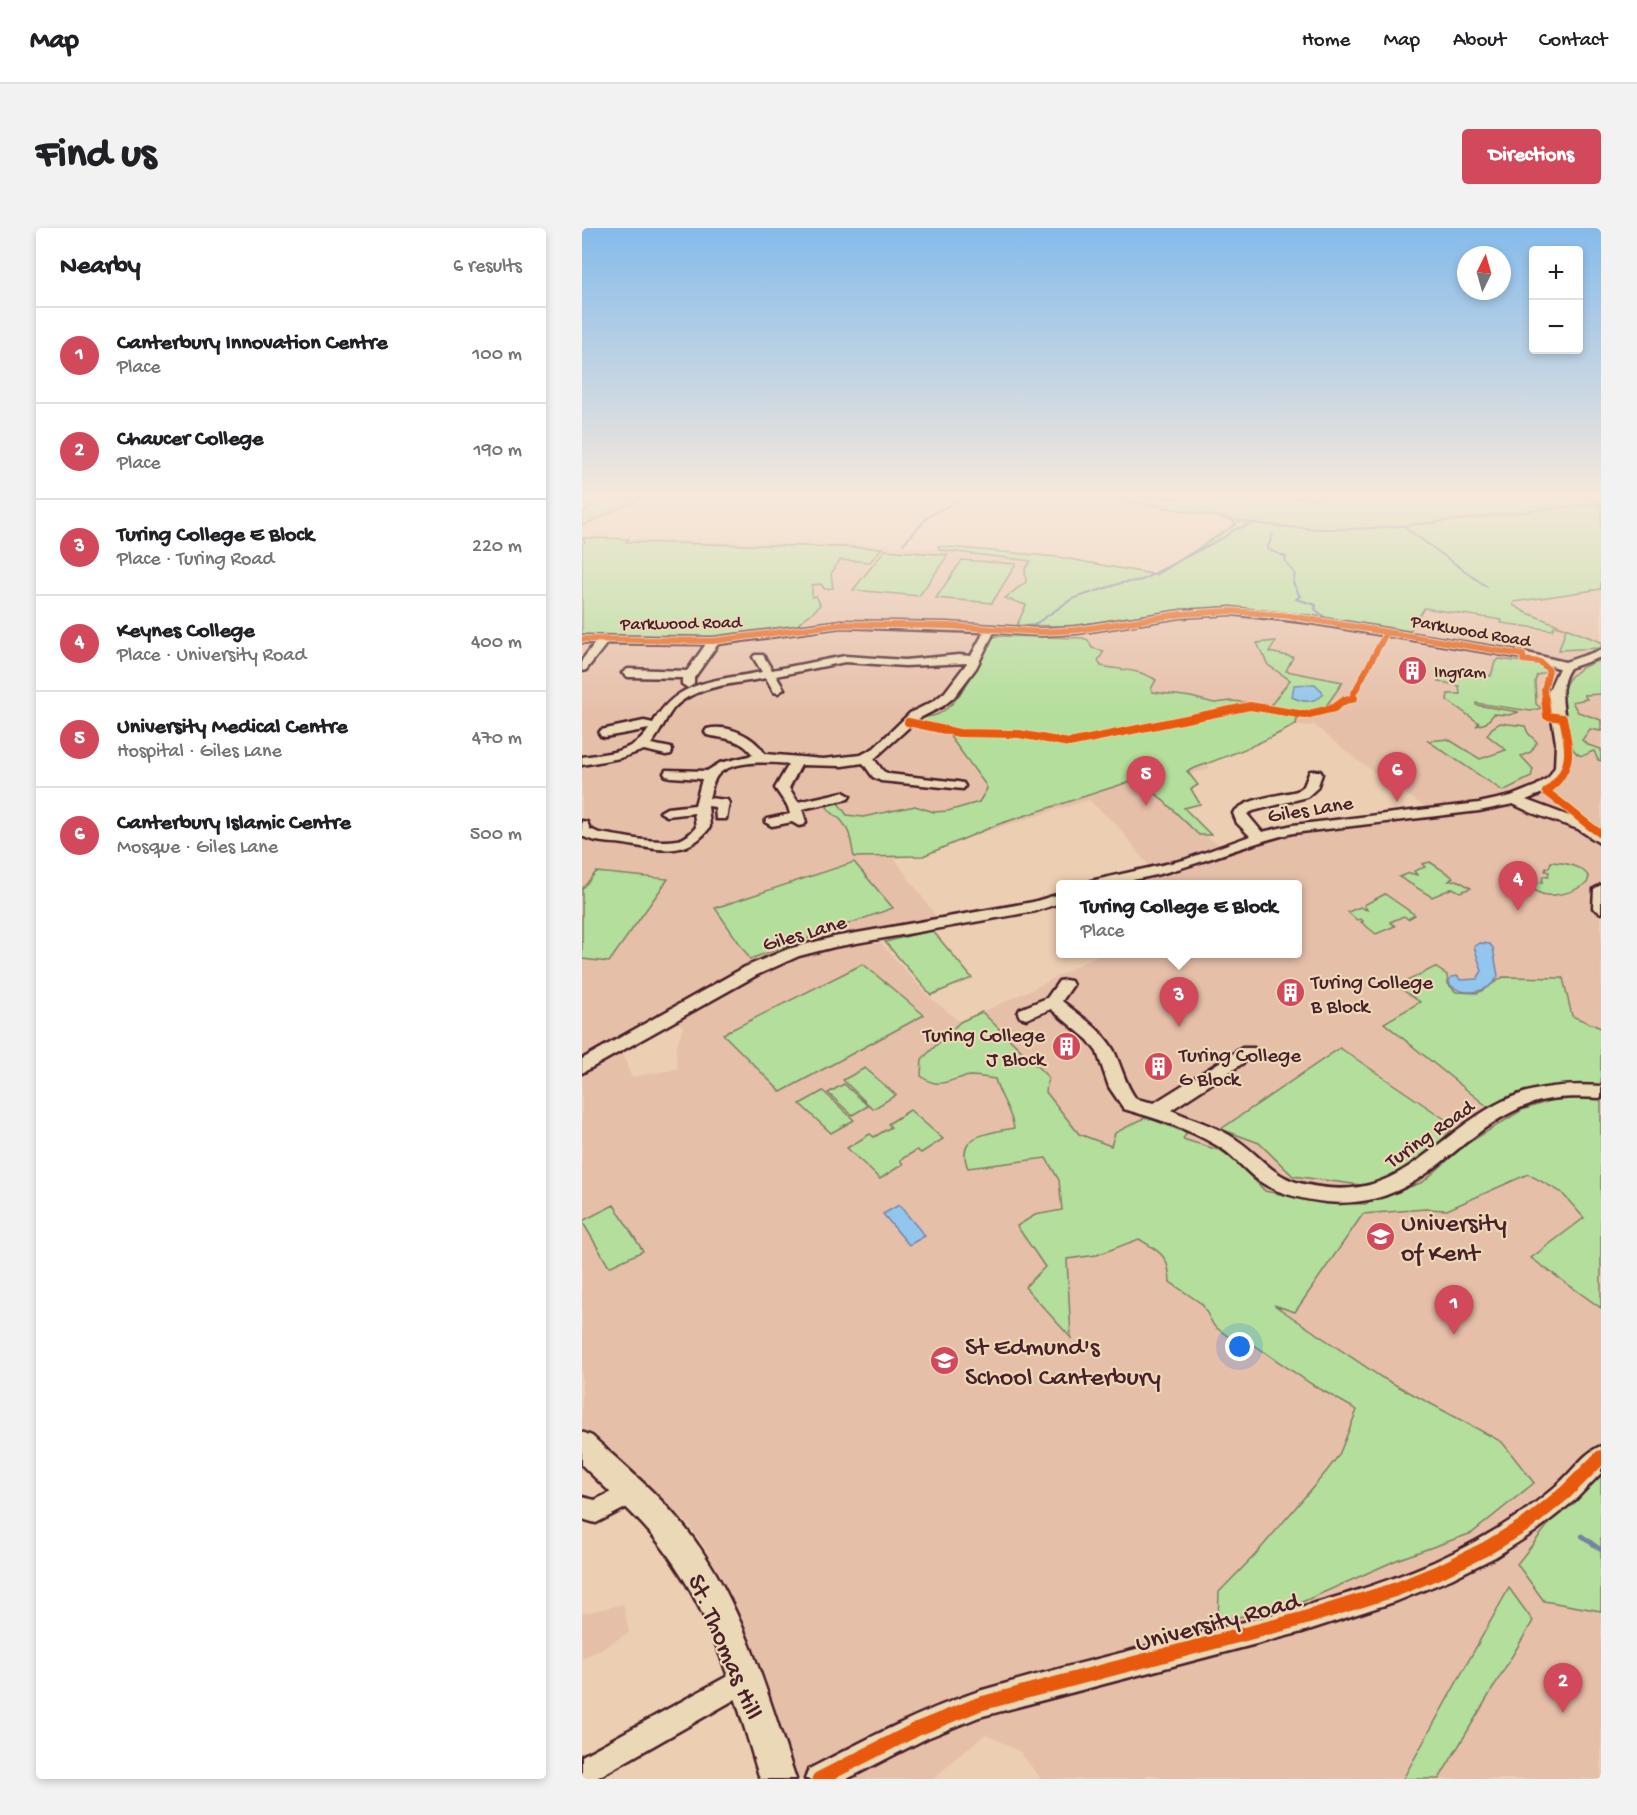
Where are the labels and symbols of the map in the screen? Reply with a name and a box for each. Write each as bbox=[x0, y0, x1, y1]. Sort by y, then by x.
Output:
north arrow bbox=[1457, 246, 1511, 300]
street label: Parkwood Road bbox=[1408, 611, 1533, 654]
street label: Parkwood Road bbox=[619, 613, 743, 636]
building icon: Ingram bbox=[1397, 655, 1429, 687]
place label: Ingram bbox=[1434, 663, 1486, 684]
pin: 6 bbox=[1378, 752, 1416, 802]
pin: 5 bbox=[1126, 756, 1166, 806]
street label: Giles Lane bbox=[1266, 792, 1356, 831]
pin: 4 bbox=[1498, 862, 1538, 911]
street label: Giles Lane bbox=[760, 911, 851, 959]
place label: Turing College B Block bbox=[1310, 972, 1434, 1021]
building icon: Turing College B Block bbox=[1274, 977, 1306, 1009]
pin: 3 bbox=[1160, 978, 1198, 1027]
place label: Turing College J Block bbox=[922, 1025, 1048, 1074]
building icon: Turing College J Block bbox=[1050, 1030, 1082, 1062]
place label: Turing College G Block bbox=[1178, 1045, 1302, 1094]
building icon: Turing College G Block bbox=[1142, 1050, 1174, 1082]
street label: Turing Road bbox=[1381, 1095, 1482, 1176]
place label: University of Kent bbox=[1401, 1210, 1507, 1271]
school or university icon: University of Kent bbox=[1364, 1220, 1396, 1252]
pin: 1 bbox=[1434, 1286, 1474, 1335]
your location bbox=[1225, 1332, 1254, 1361]
place label: St Edmund's School Canterbury bbox=[965, 1334, 1161, 1395]
school or university icon: St Edmund's School Canterbury bbox=[928, 1344, 960, 1376]
street label: St. Thomas Hill bbox=[678, 1570, 767, 1725]
street label: University Road bbox=[1133, 1587, 1305, 1661]
pin: 2 bbox=[1544, 1664, 1582, 1713]

